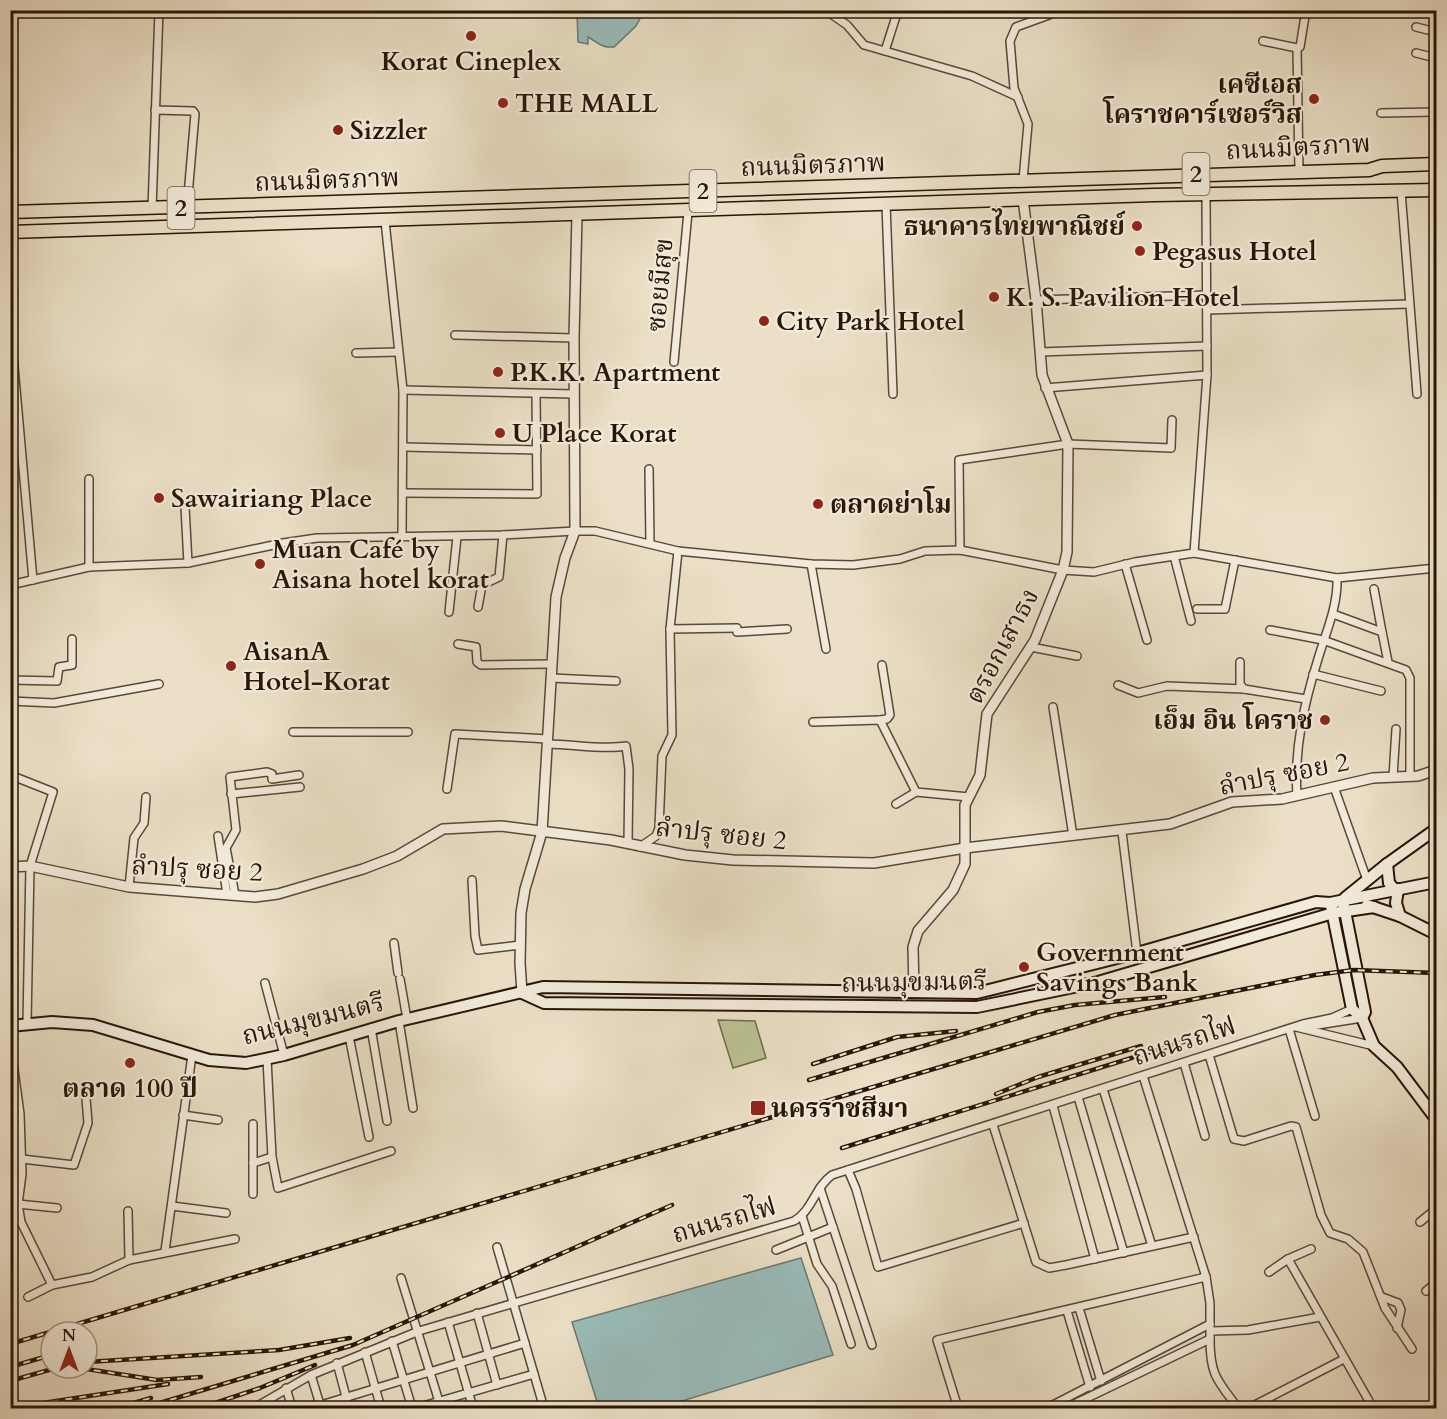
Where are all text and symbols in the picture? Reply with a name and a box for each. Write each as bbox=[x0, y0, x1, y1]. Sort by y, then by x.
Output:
marker: Korat Cineplex bbox=[464, 29, 478, 43]
place label: Korat Cineplex bbox=[381, 44, 561, 79]
place label: เคซีเอส โคราชคาร์เซอร์วิส bbox=[1102, 67, 1302, 132]
place label: THE MALL bbox=[515, 86, 659, 121]
marker: เคซีเอส โคราชคาร์เซอร์วิส bbox=[1307, 92, 1321, 106]
marker: THE MALL bbox=[496, 96, 510, 110]
place label: Sizzler bbox=[350, 113, 428, 148]
marker: Sizzler bbox=[331, 123, 345, 137]
street label: ถนนมิตรภาพ bbox=[1225, 126, 1371, 168]
street label: ถนนมิตรภาพ bbox=[740, 145, 886, 185]
road number: 2 bbox=[1182, 153, 1210, 195]
street label: ถนนมิตรภาพ bbox=[254, 160, 400, 200]
road number: 2 bbox=[690, 170, 716, 212]
road number: 2 bbox=[168, 187, 195, 229]
place label: ธนาคารไทยพาณิชย์ bbox=[903, 208, 1126, 244]
marker: ธนาคารไทยพาณิชย์ bbox=[1130, 219, 1144, 233]
place label: Pegasus Hotel bbox=[1152, 234, 1317, 269]
street label: ซอยมีสุข bbox=[638, 237, 682, 333]
marker: Pegasus Hotel bbox=[1133, 244, 1147, 258]
place label: K. S. Pavilion Hotel bbox=[1006, 280, 1240, 315]
marker: K. S. Pavilion Hotel bbox=[987, 290, 1001, 304]
place label: City Park Hotel bbox=[776, 304, 965, 339]
marker: City Park Hotel bbox=[757, 314, 771, 328]
place label: P.K.K. Apartment bbox=[510, 355, 720, 390]
marker: P.K.K. Apartment bbox=[491, 365, 505, 379]
place label: U Place Korat bbox=[512, 416, 677, 451]
marker: U Place Korat bbox=[493, 426, 507, 440]
place label: Sawairiang Place bbox=[171, 481, 372, 516]
place label: ตลาดย่าโม bbox=[830, 486, 952, 522]
marker: Sawairiang Place bbox=[152, 491, 166, 505]
marker: ตลาดย่าโม bbox=[811, 497, 825, 511]
place label: Muan Café by Aisana hotel korat bbox=[272, 532, 489, 597]
marker: Muan Café by Aisana hotel korat bbox=[253, 557, 267, 571]
street label: ตรอกเสาธง bbox=[957, 582, 1047, 710]
place label: AisanA Hotel-Korat bbox=[243, 634, 390, 699]
marker: AisanA Hotel-Korat bbox=[224, 659, 238, 673]
place label: เอ็ม อิน โคราช bbox=[1153, 702, 1313, 738]
marker: เอ็ม อิน โคราช bbox=[1318, 713, 1332, 727]
street label: ลำปรุ ซอย 2 bbox=[1216, 744, 1352, 804]
street label: ลำปรุ ซอย 2 bbox=[654, 810, 788, 858]
street label: ลำปรุ ซอย 2 bbox=[130, 848, 264, 890]
place label: Government Savings Bank bbox=[1036, 935, 1199, 1000]
marker: Government Savings Bank bbox=[1017, 960, 1031, 974]
street label: ถนนมุขมนตรี bbox=[841, 963, 987, 1001]
street label: ถนนมุขมนตรี bbox=[238, 984, 388, 1054]
street label: ถนนรถไฟ bbox=[1128, 1007, 1240, 1074]
marker: ตลาด 100 ปี bbox=[123, 1056, 137, 1070]
place label: ตลาด 100 ปี bbox=[62, 1071, 198, 1106]
place label: นครราชสีมา bbox=[771, 1091, 908, 1126]
marker: นครราชสีมา bbox=[749, 1099, 767, 1117]
street label: ถนนรถไฟ bbox=[668, 1188, 780, 1252]
north arrow bbox=[39, 1320, 99, 1380]
text: N bbox=[62, 1325, 76, 1347]

